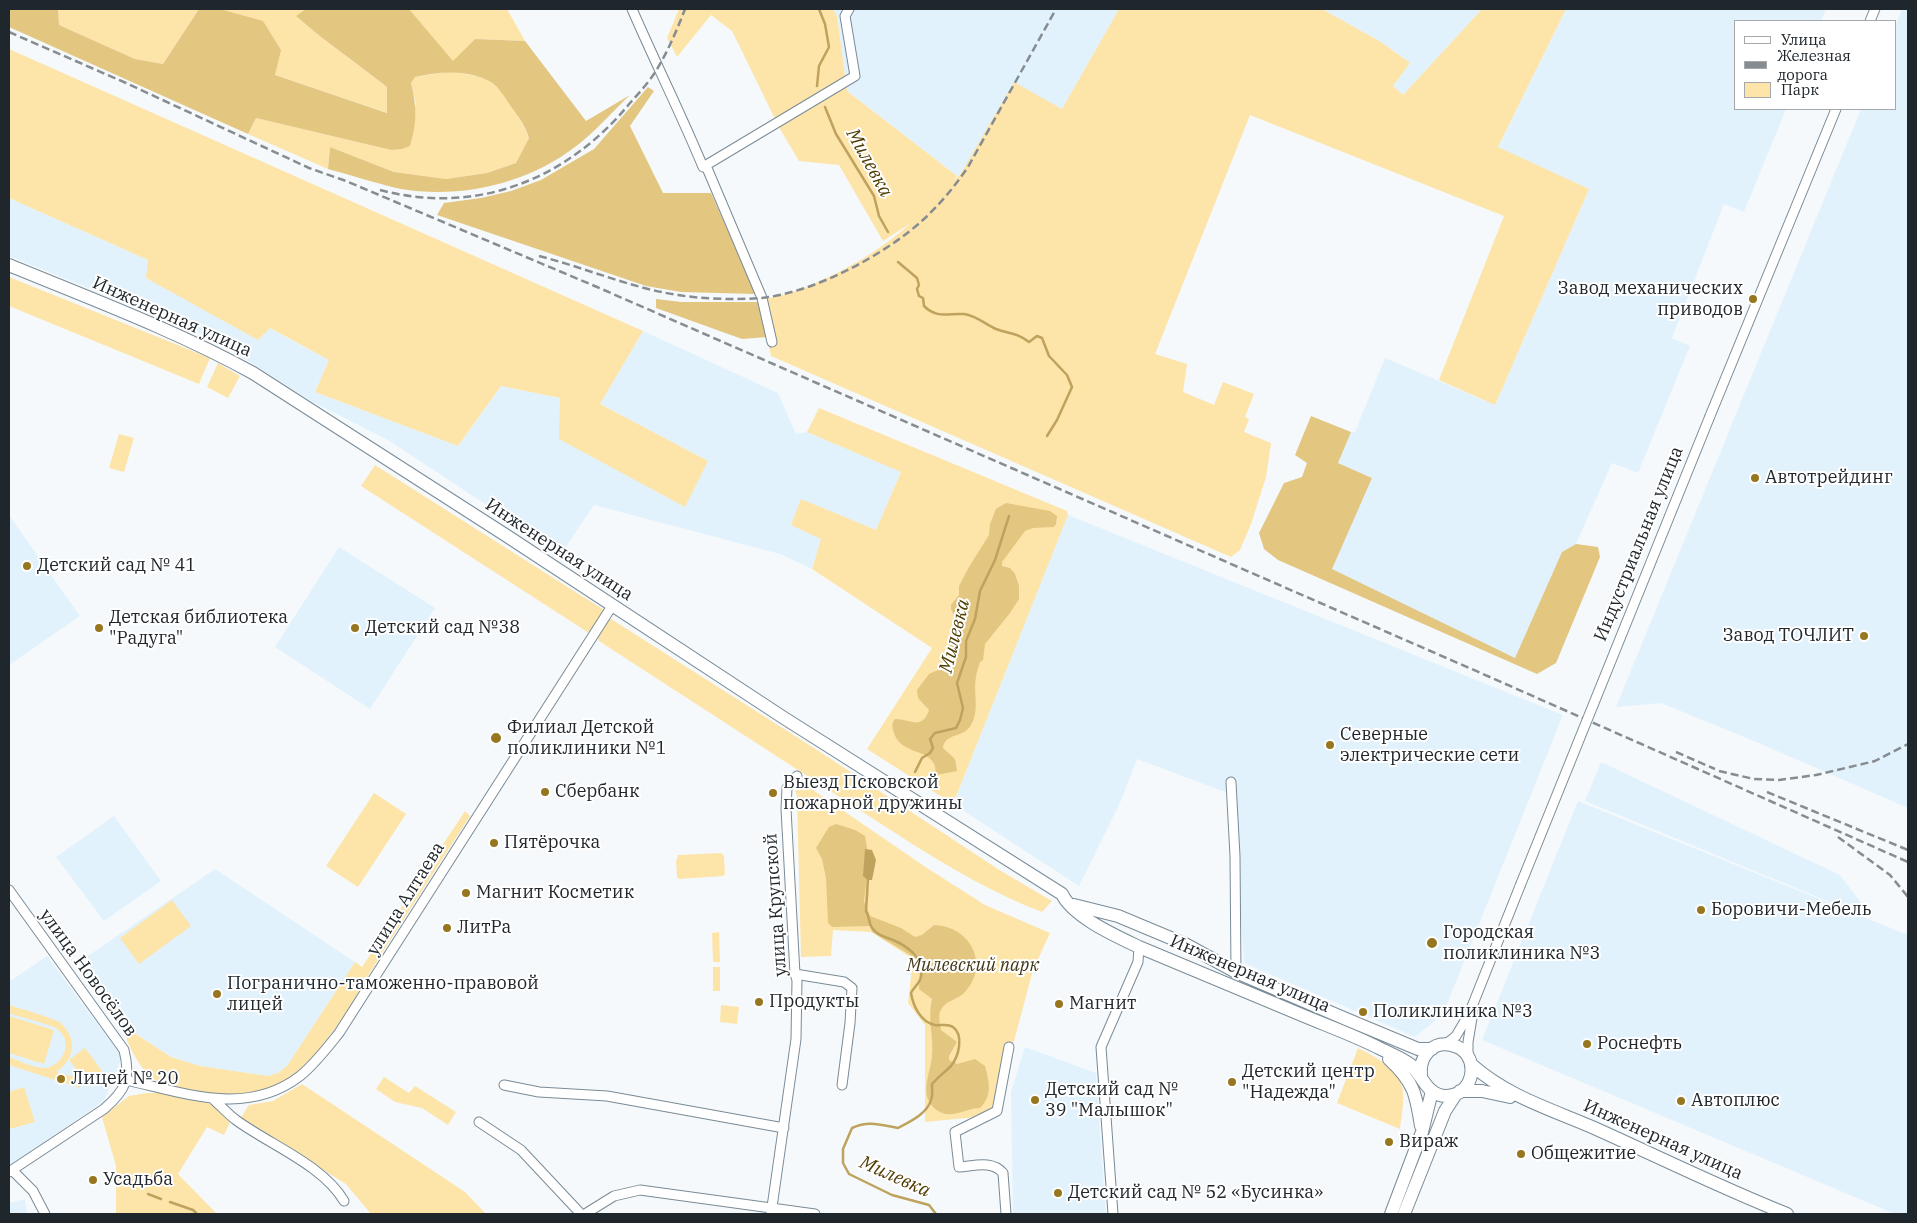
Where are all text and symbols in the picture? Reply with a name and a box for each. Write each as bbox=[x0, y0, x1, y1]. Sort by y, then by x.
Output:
legend bbox=[1734, 20, 1897, 110]
text: Улица bbox=[1781, 30, 1826, 49]
text: Железная дорога bbox=[1777, 46, 1851, 84]
text: Парк bbox=[1781, 80, 1819, 99]
water label: Милевка bbox=[841, 125, 897, 201]
street label: Инженерная улица bbox=[89, 272, 255, 362]
place label: Завод механических приводов bbox=[1558, 278, 1743, 320]
marker: Завод механических приводов bbox=[1747, 293, 1759, 305]
street label: Индустриальная улица bbox=[1590, 443, 1688, 645]
place label: Автотрейдинг bbox=[1765, 467, 1893, 489]
marker: Автотрейдинг bbox=[1749, 472, 1761, 484]
street label: Инженерная улица bbox=[481, 494, 637, 606]
place label: Детский сад № 41 bbox=[37, 555, 196, 577]
marker: Детский сад № 41 bbox=[21, 560, 33, 572]
water label: Милевка bbox=[935, 597, 975, 675]
place label: Детская библиотека "Радуга" bbox=[109, 607, 288, 650]
place label: Детский сад №38 bbox=[365, 617, 520, 639]
marker: Детская библиотека "Радуга" bbox=[93, 622, 105, 634]
marker: Детский сад №38 bbox=[349, 622, 361, 634]
place label: Завод ТОЧЛИТ bbox=[1723, 625, 1854, 647]
marker: Завод ТОЧЛИТ bbox=[1858, 630, 1870, 642]
place label: Филиал Детской поликлиники №1 bbox=[507, 717, 667, 760]
place label: Северные электрические сети bbox=[1340, 724, 1519, 766]
marker: Филиал Детской поликлиники №1 bbox=[489, 731, 503, 745]
marker: Северные электрические сети bbox=[1324, 739, 1336, 751]
place label: Выезд Псковской пожарной дружины bbox=[783, 772, 962, 814]
place label: Сбербанк bbox=[555, 781, 640, 803]
marker: Сбербанк bbox=[539, 786, 551, 798]
marker: Выезд Псковской пожарной дружины bbox=[767, 787, 779, 799]
place label: Пятёрочка bbox=[504, 832, 600, 854]
street label: улица Крупской bbox=[760, 833, 792, 977]
marker: Пятёрочка bbox=[488, 837, 500, 849]
street label: улица Алтаева bbox=[362, 838, 450, 960]
place label: Магнит Косметик bbox=[476, 882, 634, 904]
marker: Магнит Косметик bbox=[460, 887, 472, 899]
place label: Боровичи-Мебель bbox=[1711, 899, 1872, 921]
marker: Боровичи-Мебель bbox=[1695, 904, 1707, 916]
street label: улица Новосёлов bbox=[35, 905, 141, 1041]
place label: ЛитРа bbox=[457, 917, 511, 939]
marker: ЛитРа bbox=[441, 922, 453, 934]
place label: Городская поликлиника №3 bbox=[1443, 922, 1600, 964]
street label: Инженерная улица bbox=[1167, 930, 1333, 1018]
marker: Городская поликлиника №3 bbox=[1425, 936, 1439, 950]
park label: Милевский парк bbox=[907, 955, 1039, 977]
place label: Погранично-таможенно-правовой лицей bbox=[227, 973, 539, 1016]
marker: Погранично-таможенно-правовой лицей bbox=[211, 988, 223, 1000]
place label: Продукты bbox=[769, 991, 859, 1013]
place label: Магнит bbox=[1069, 993, 1136, 1015]
marker: Продукты bbox=[753, 996, 765, 1008]
marker: Магнит bbox=[1053, 998, 1065, 1010]
place label: Поликлиника №3 bbox=[1373, 1001, 1533, 1023]
marker: Поликлиника №3 bbox=[1357, 1006, 1369, 1018]
place label: Роснефть bbox=[1597, 1033, 1682, 1055]
marker: Роснефть bbox=[1581, 1038, 1593, 1050]
place label: Детский центр "Надежда" bbox=[1242, 1061, 1375, 1104]
place label: Лицей № 20 bbox=[71, 1068, 179, 1090]
marker: Лицей № 20 bbox=[55, 1073, 67, 1085]
marker: Детский центр "Надежда" bbox=[1226, 1076, 1238, 1088]
place label: Детский сад № 39 "Малышок" bbox=[1045, 1079, 1178, 1122]
place label: Автоплюс bbox=[1691, 1090, 1780, 1112]
marker: Детский сад № 39 "Малышок" bbox=[1029, 1094, 1041, 1106]
street label: Инженерная улица bbox=[1580, 1095, 1746, 1185]
marker: Автоплюс bbox=[1675, 1095, 1687, 1107]
place label: Вираж bbox=[1399, 1131, 1458, 1153]
marker: Вираж bbox=[1383, 1136, 1395, 1148]
place label: Общежитие bbox=[1531, 1143, 1636, 1165]
marker: Общежитие bbox=[1515, 1148, 1527, 1160]
water label: Милевка bbox=[856, 1151, 934, 1203]
place label: Усадьба bbox=[103, 1169, 173, 1191]
marker: Усадьба bbox=[87, 1174, 99, 1186]
place label: Детский сад № 52 «Бусинка» bbox=[1068, 1182, 1323, 1204]
marker: Детский сад № 52 «Бусинка» bbox=[1052, 1187, 1064, 1199]

